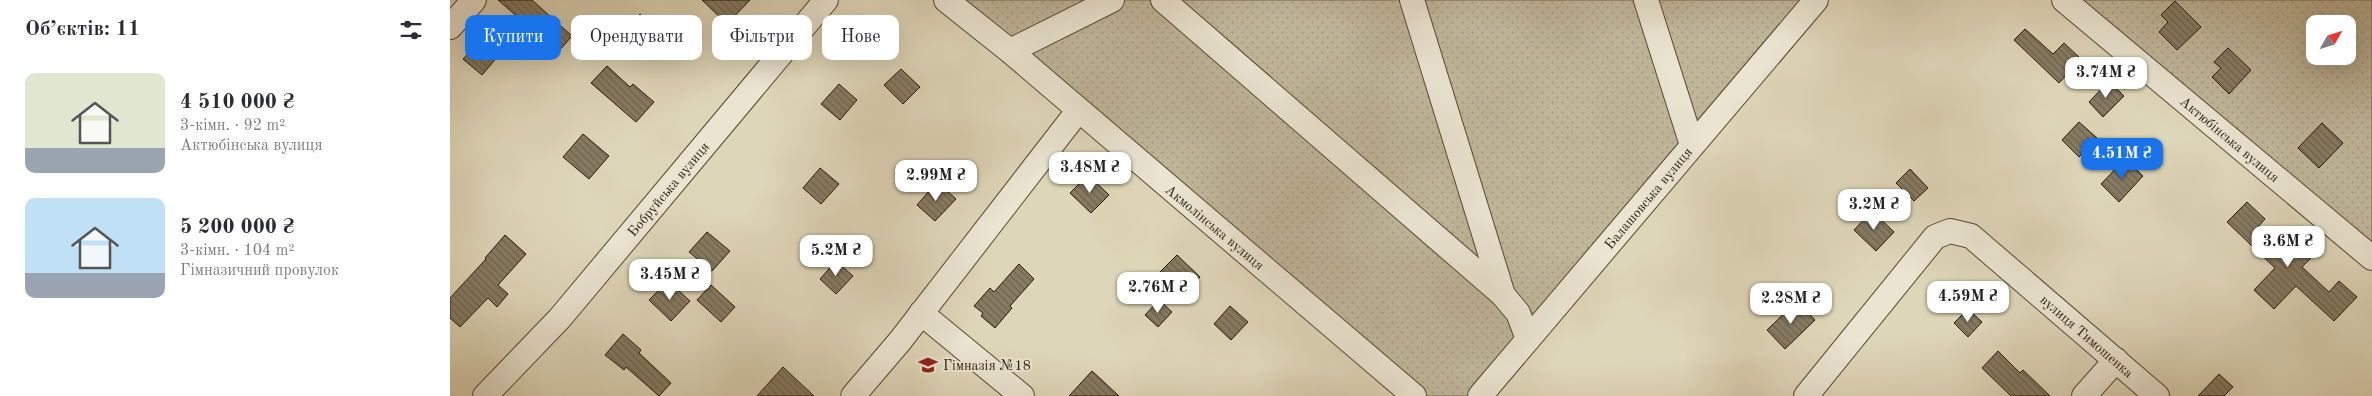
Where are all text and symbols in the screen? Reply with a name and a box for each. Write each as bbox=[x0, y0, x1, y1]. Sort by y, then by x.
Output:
chip: Купити bbox=[465, 15, 561, 60]
chip: Орендувати bbox=[571, 15, 702, 60]
chip: Фільтри bbox=[712, 15, 812, 60]
chip: Нове bbox=[822, 15, 899, 60]
north arrow bbox=[2306, 15, 2356, 65]
map controls bbox=[2306, 15, 2356, 65]
icon: filters bbox=[397, 16, 425, 44]
text: Об’єктів: 11 bbox=[25, 19, 140, 40]
pin: 3.74M ₴ bbox=[2060, 56, 2152, 99]
text: 3.74M ₴ bbox=[2076, 65, 2136, 81]
text: 4 510 000 ₴ bbox=[180, 92, 294, 113]
icon: home bbox=[65, 93, 125, 153]
street label: Актюбінська вулиця bbox=[2177, 94, 2282, 185]
text: 3-кімн. · 92 m² bbox=[180, 118, 285, 134]
text: Актюбінська вулиця bbox=[180, 138, 323, 154]
pin: 4.51M ₴ bbox=[2076, 138, 2168, 180]
street label: Бобруйська вулиця bbox=[625, 140, 712, 239]
street label: Балашовська вулиця bbox=[1602, 145, 1695, 252]
text: 4.51M ₴ bbox=[2092, 146, 2152, 162]
pin: 3.48M ₴ bbox=[1044, 152, 1136, 194]
pin: 2.99M ₴ bbox=[890, 160, 982, 202]
text: 3.48M ₴ bbox=[1060, 160, 1120, 176]
text: 2.99M ₴ bbox=[906, 168, 966, 184]
street label: Акмолінська вулиця bbox=[1162, 183, 1266, 273]
pin: 3.2M ₴ bbox=[1833, 188, 1915, 231]
text: 3.2M ₴ bbox=[1849, 197, 1899, 213]
text: 5 200 000 ₴ bbox=[180, 217, 294, 238]
icon: home bbox=[65, 218, 125, 278]
pin: 3.6M ₴ bbox=[2247, 226, 2329, 268]
pin: 5.2M ₴ bbox=[795, 234, 877, 277]
text: 3.6M ₴ bbox=[2263, 234, 2313, 250]
text: 3-кімн. · 104 m² bbox=[180, 243, 295, 259]
text: 5.2M ₴ bbox=[811, 243, 861, 259]
pin: 3.45M ₴ bbox=[624, 258, 716, 301]
text: Гімназичний провулок bbox=[180, 263, 339, 279]
text: 3.45M ₴ bbox=[640, 267, 700, 283]
pin: 2.76M ₴ bbox=[1112, 272, 1204, 314]
text: 2.76M ₴ bbox=[1128, 280, 1188, 296]
pin: 4.59M ₴ bbox=[1922, 280, 2014, 323]
pin: 2.28M ₴ bbox=[1745, 282, 1837, 325]
text: 4.59M ₴ bbox=[1938, 289, 1998, 305]
text: 2.28M ₴ bbox=[1761, 291, 1821, 307]
street label: вулиця Тимошенка bbox=[2037, 293, 2136, 381]
school or university icon: Гімназія №18 bbox=[917, 354, 939, 376]
place label: Гімназія №18 bbox=[943, 359, 1031, 373]

